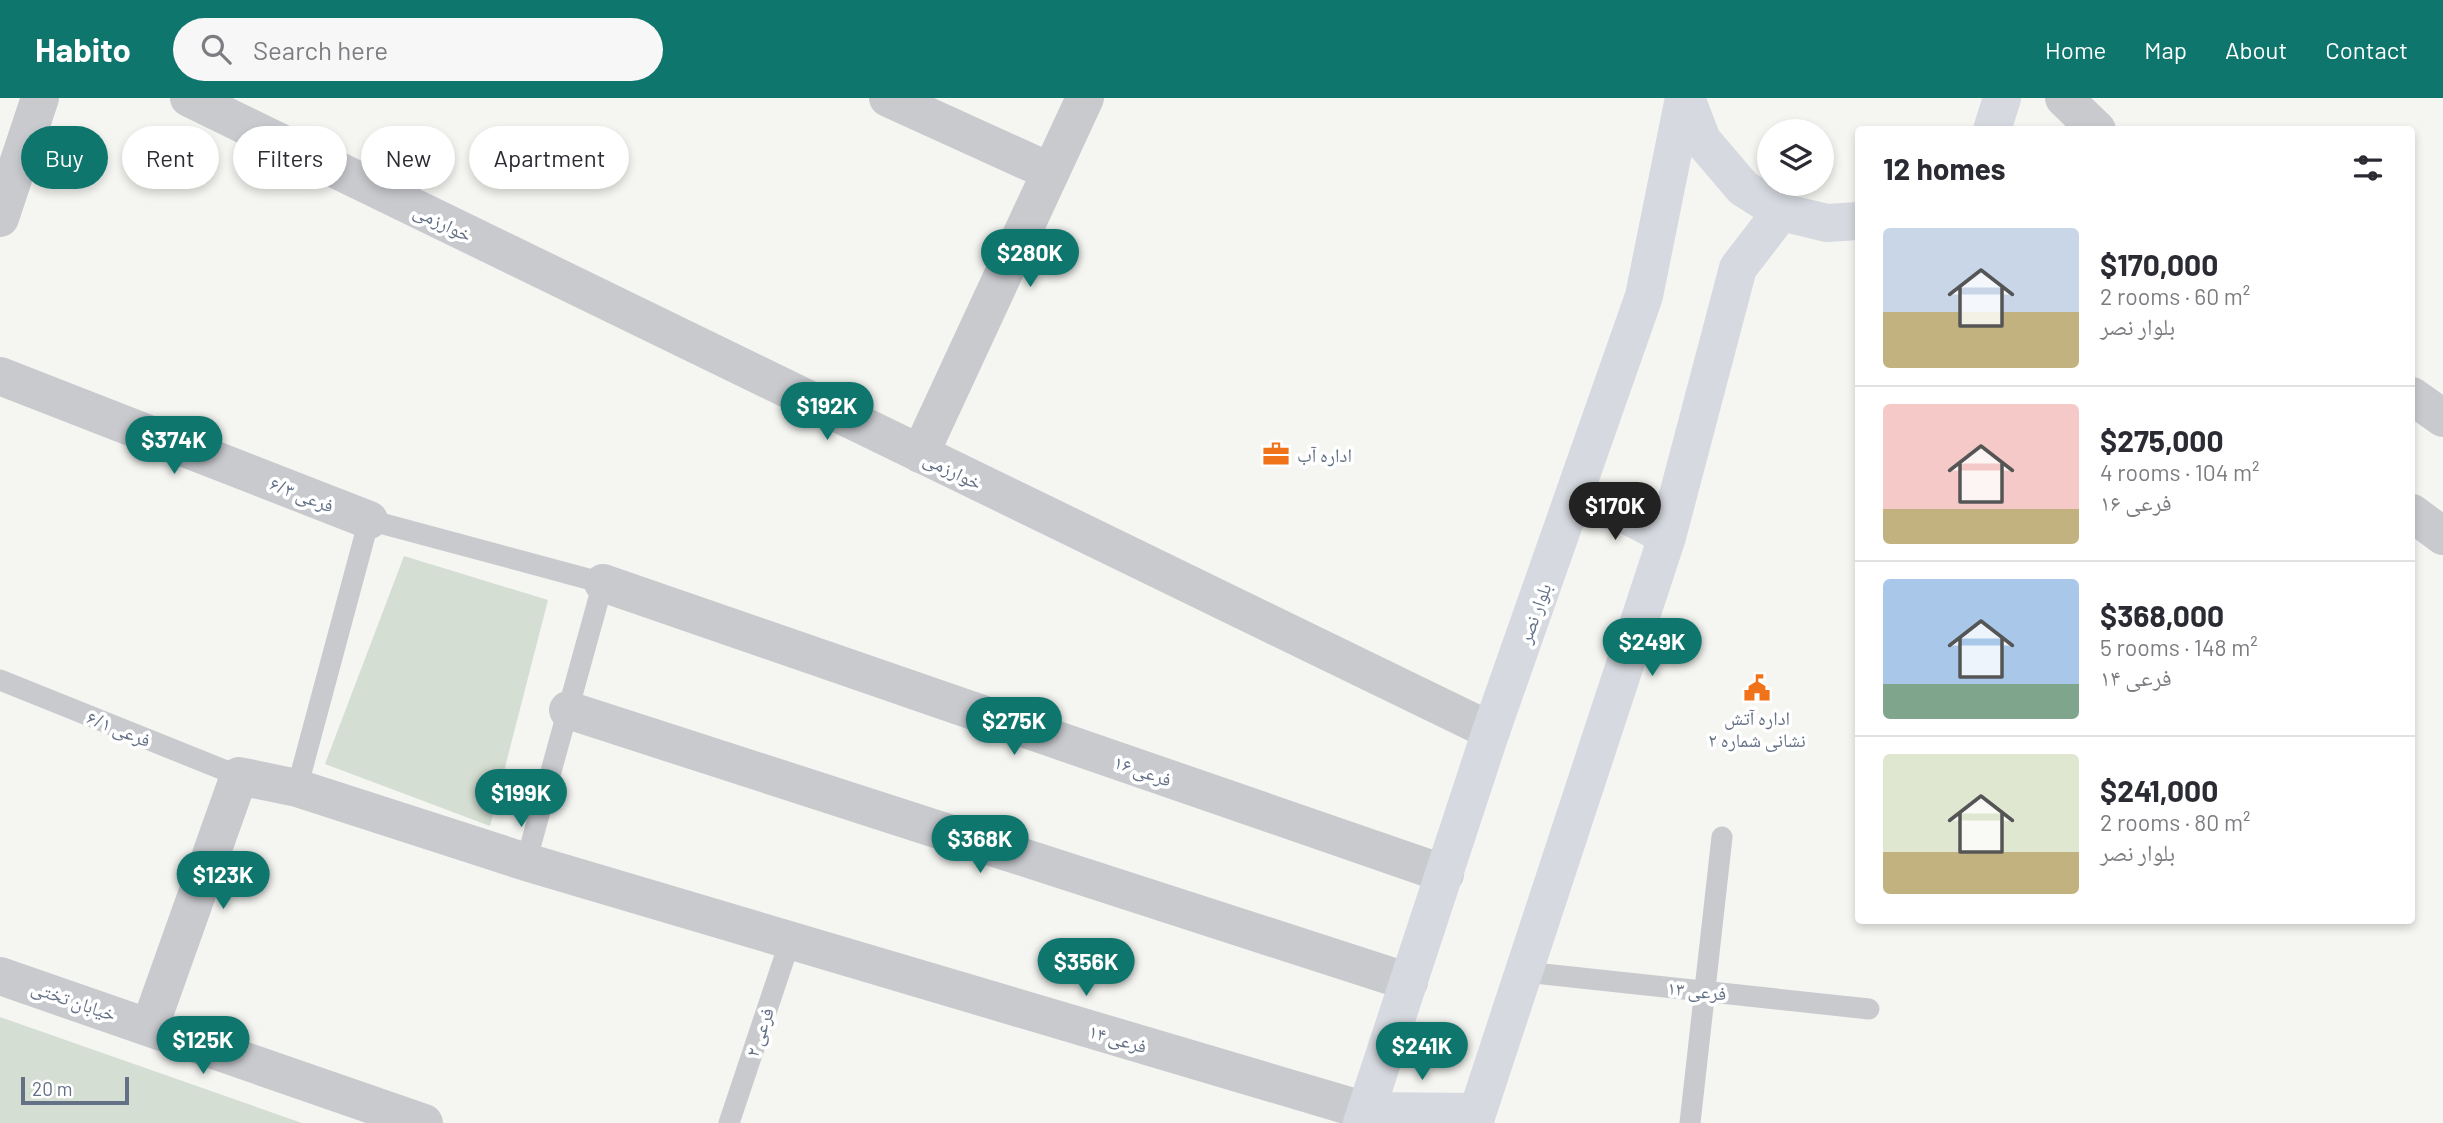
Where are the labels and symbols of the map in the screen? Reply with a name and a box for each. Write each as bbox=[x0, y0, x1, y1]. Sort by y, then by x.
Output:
street label: خوارزمی bbox=[410, 198, 476, 247]
pin: $280K bbox=[981, 230, 1079, 289]
pin: $192K bbox=[778, 382, 876, 442]
pin: $374K bbox=[125, 416, 223, 476]
office icon: اداره آب bbox=[1261, 439, 1291, 469]
place label: اداره آب bbox=[1297, 443, 1352, 467]
street label: خوارزمی bbox=[920, 446, 986, 495]
street label: فرعی ۶/۳ bbox=[266, 471, 337, 518]
pin: $170K bbox=[1566, 482, 1664, 542]
street label: بلوار نصر bbox=[1512, 580, 1556, 647]
pin: $249K bbox=[1603, 618, 1701, 678]
public building icon: اداره آتش نشانی شماره ۲ bbox=[1742, 673, 1772, 703]
pin: $275K bbox=[965, 698, 1063, 757]
street label: فرعی ۶/۱ bbox=[83, 705, 154, 752]
place label: اداره آتش نشانی شماره ۲ bbox=[1708, 706, 1806, 752]
street label: فرعی ۱۶ bbox=[1111, 749, 1175, 791]
pin: $199K bbox=[472, 770, 570, 829]
pin: $368K bbox=[931, 816, 1029, 875]
pin: $123K bbox=[174, 852, 272, 911]
pin: $356K bbox=[1037, 939, 1135, 998]
street label: خیابان تختی bbox=[28, 975, 119, 1026]
street label: فرعی ۱۳ bbox=[1666, 975, 1728, 1006]
street label: فرعی ۲ bbox=[740, 1004, 779, 1060]
pin: $125K bbox=[154, 1016, 252, 1076]
street label: فرعی ۱۴ bbox=[1086, 1019, 1150, 1058]
pin: $241K bbox=[1373, 1023, 1471, 1082]
scale bar bbox=[21, 1074, 130, 1106]

